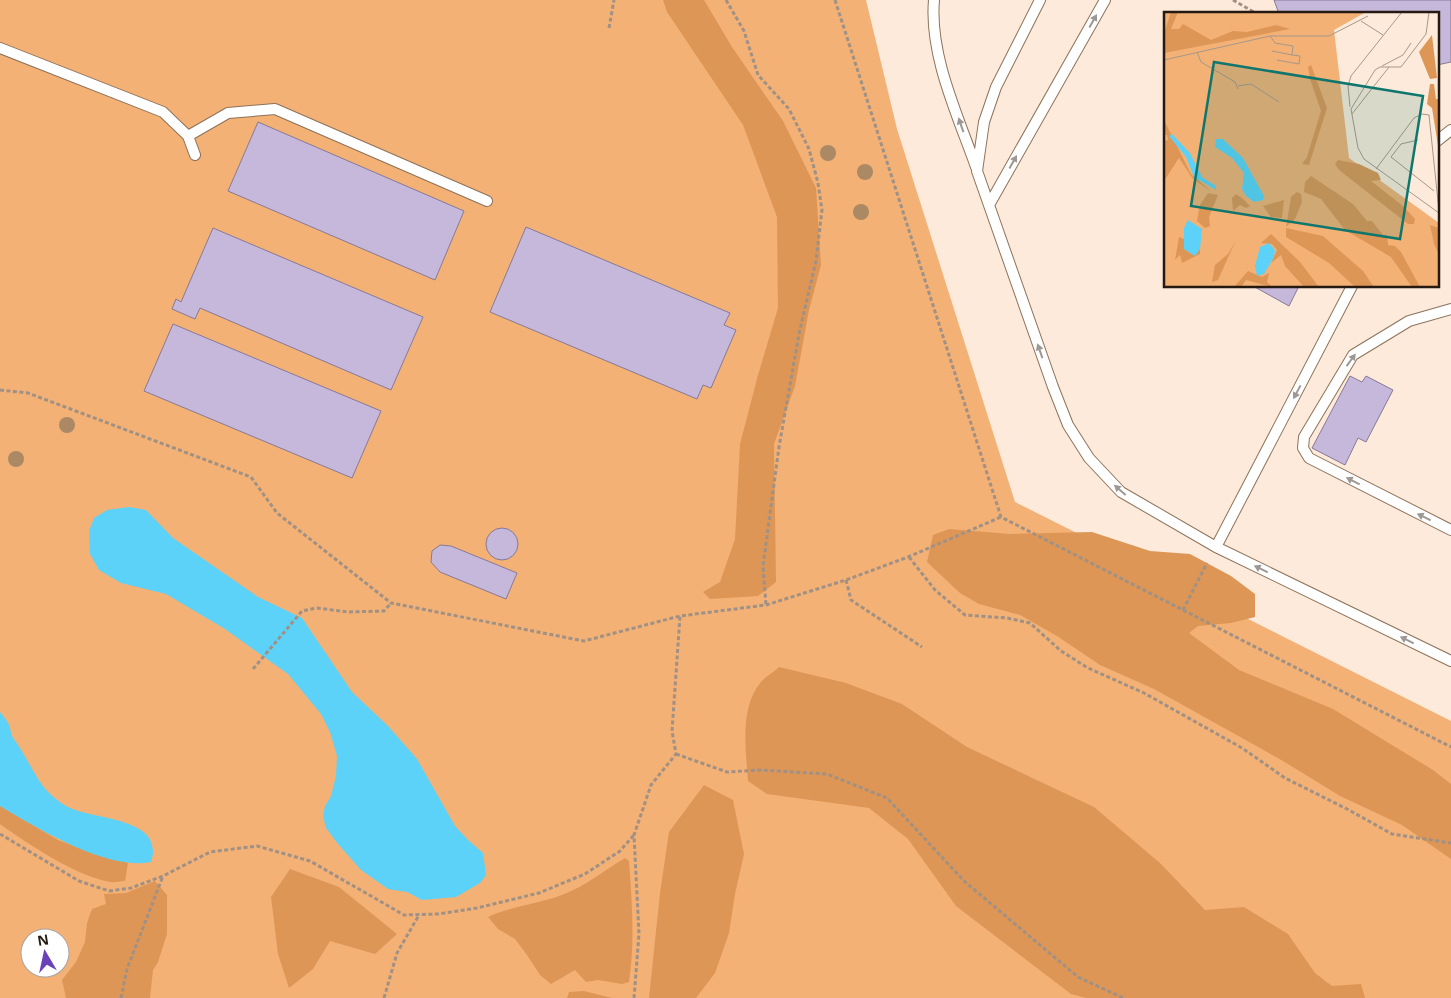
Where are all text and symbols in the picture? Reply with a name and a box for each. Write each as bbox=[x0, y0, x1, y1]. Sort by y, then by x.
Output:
inset map bbox=[1164, 12, 1438, 288]
one-way arrow bbox=[1089, 13, 1097, 28]
one-way arrow bbox=[957, 117, 965, 132]
one-way arrow bbox=[1009, 155, 1017, 170]
one-way arrow bbox=[1036, 343, 1043, 358]
one-way arrow bbox=[1346, 353, 1356, 367]
one-way arrow bbox=[1293, 384, 1301, 399]
one-way arrow bbox=[1346, 477, 1360, 485]
one-way arrow bbox=[1113, 484, 1126, 495]
one-way arrow bbox=[1416, 512, 1431, 521]
one-way arrow bbox=[1254, 565, 1268, 573]
one-way arrow bbox=[1400, 636, 1414, 644]
north arrow bbox=[20, 928, 70, 978]
text: N bbox=[36, 929, 50, 950]

